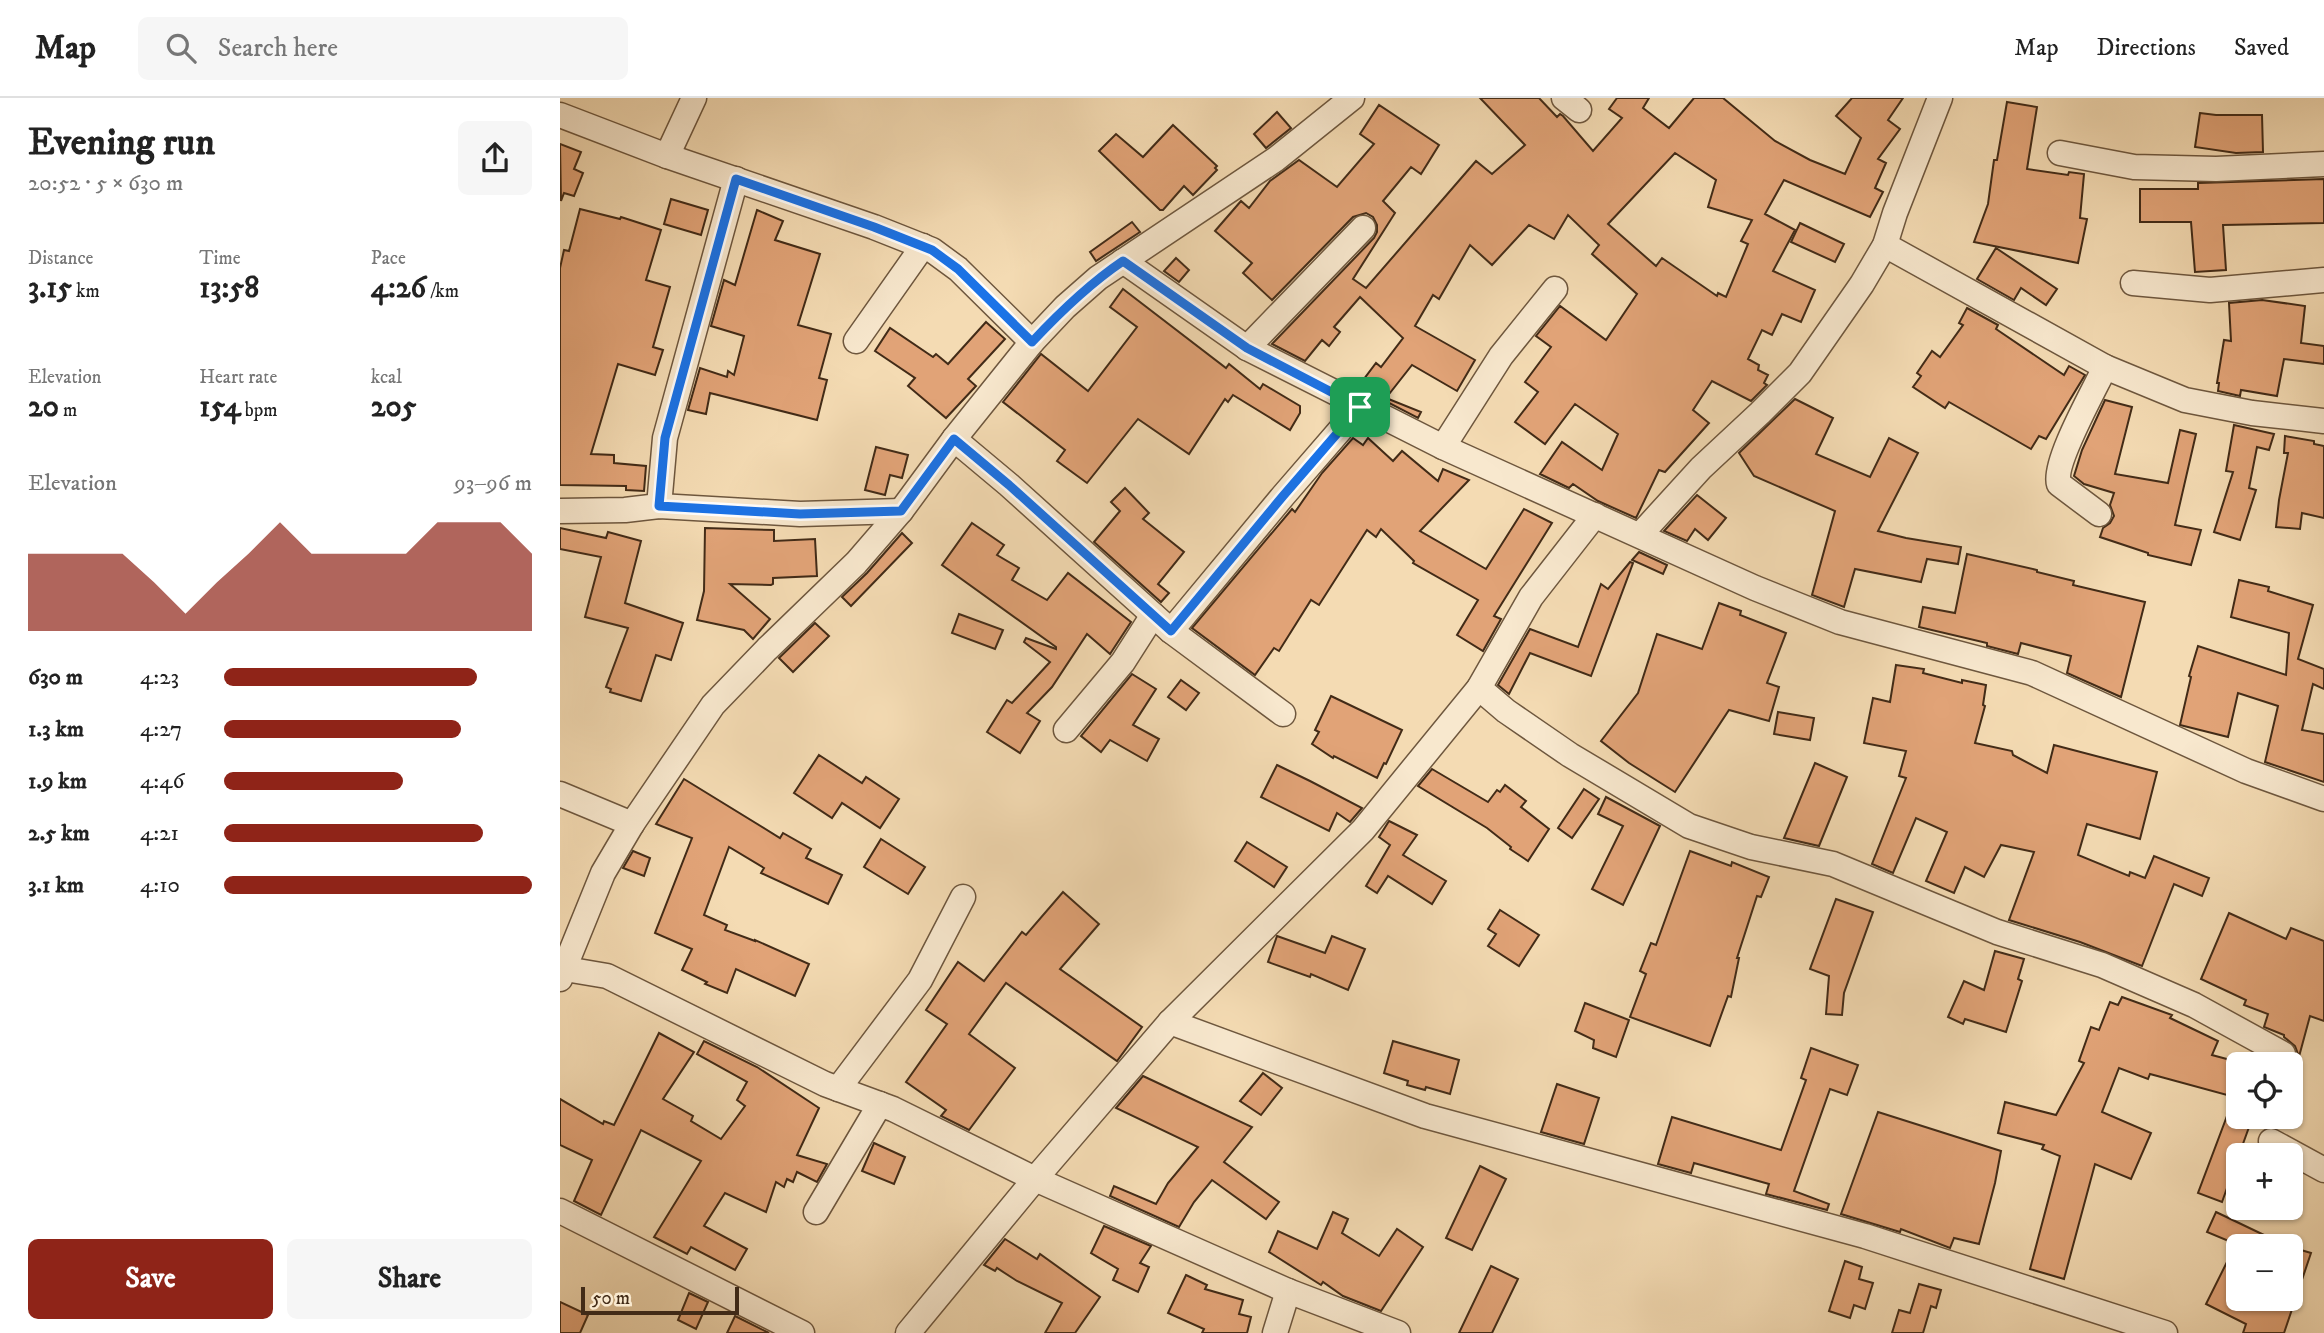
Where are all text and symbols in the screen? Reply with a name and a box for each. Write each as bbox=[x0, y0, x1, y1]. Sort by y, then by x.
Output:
search box bbox=[138, 17, 628, 80]
text: Map bbox=[35, 28, 96, 69]
icon: search bbox=[162, 29, 200, 67]
text: Search here bbox=[218, 32, 338, 65]
text: Map bbox=[2014, 33, 2059, 63]
text: Directions bbox=[2097, 33, 2196, 63]
text: Saved bbox=[2234, 33, 2289, 63]
text: Evening run bbox=[28, 119, 215, 167]
button: share bbox=[458, 121, 532, 195]
text: 20:52 · 5 × 630 m bbox=[28, 169, 183, 198]
text: Distance bbox=[28, 247, 93, 270]
text: Time bbox=[199, 247, 241, 270]
text: Pace bbox=[371, 247, 406, 270]
text: 3.15 bbox=[28, 270, 72, 307]
text: 13:58 bbox=[199, 270, 259, 307]
text: 4:26 bbox=[371, 270, 426, 307]
text: km bbox=[72, 280, 100, 303]
text: /km bbox=[426, 280, 459, 303]
text: Elevation bbox=[28, 366, 102, 389]
text: Heart rate bbox=[199, 366, 277, 389]
text: kcal bbox=[371, 366, 402, 389]
pin bbox=[1330, 377, 1390, 437]
icon: arrive bbox=[1341, 388, 1379, 426]
text: 20 bbox=[28, 389, 59, 426]
text: 154 bbox=[199, 389, 241, 426]
text: 205 bbox=[371, 389, 416, 426]
text: m bbox=[59, 399, 77, 422]
text: bpm bbox=[241, 399, 278, 422]
text: Elevation bbox=[28, 469, 117, 498]
text: 93–96 m bbox=[454, 469, 532, 498]
text: 630 m bbox=[28, 663, 83, 692]
text: 4:23 bbox=[140, 663, 179, 692]
text: 1.3 km bbox=[28, 715, 84, 744]
text: 4:27 bbox=[140, 715, 182, 744]
text: 1.9 km bbox=[28, 767, 87, 796]
text: 4:46 bbox=[140, 767, 184, 796]
text: 2.5 km bbox=[28, 819, 90, 848]
text: 4:21 bbox=[140, 819, 179, 848]
text: 3.1 km bbox=[28, 871, 84, 900]
text: 4:10 bbox=[140, 871, 180, 900]
map controls bbox=[2226, 1052, 2303, 1311]
button: locate bbox=[2226, 1052, 2303, 1129]
button: + bbox=[2226, 1143, 2303, 1220]
button: − bbox=[2226, 1234, 2303, 1311]
button: Save bbox=[28, 1239, 273, 1319]
button: Share bbox=[287, 1239, 532, 1319]
scale bar bbox=[581, 1284, 738, 1316]
text: 50 m bbox=[592, 1287, 630, 1310]

